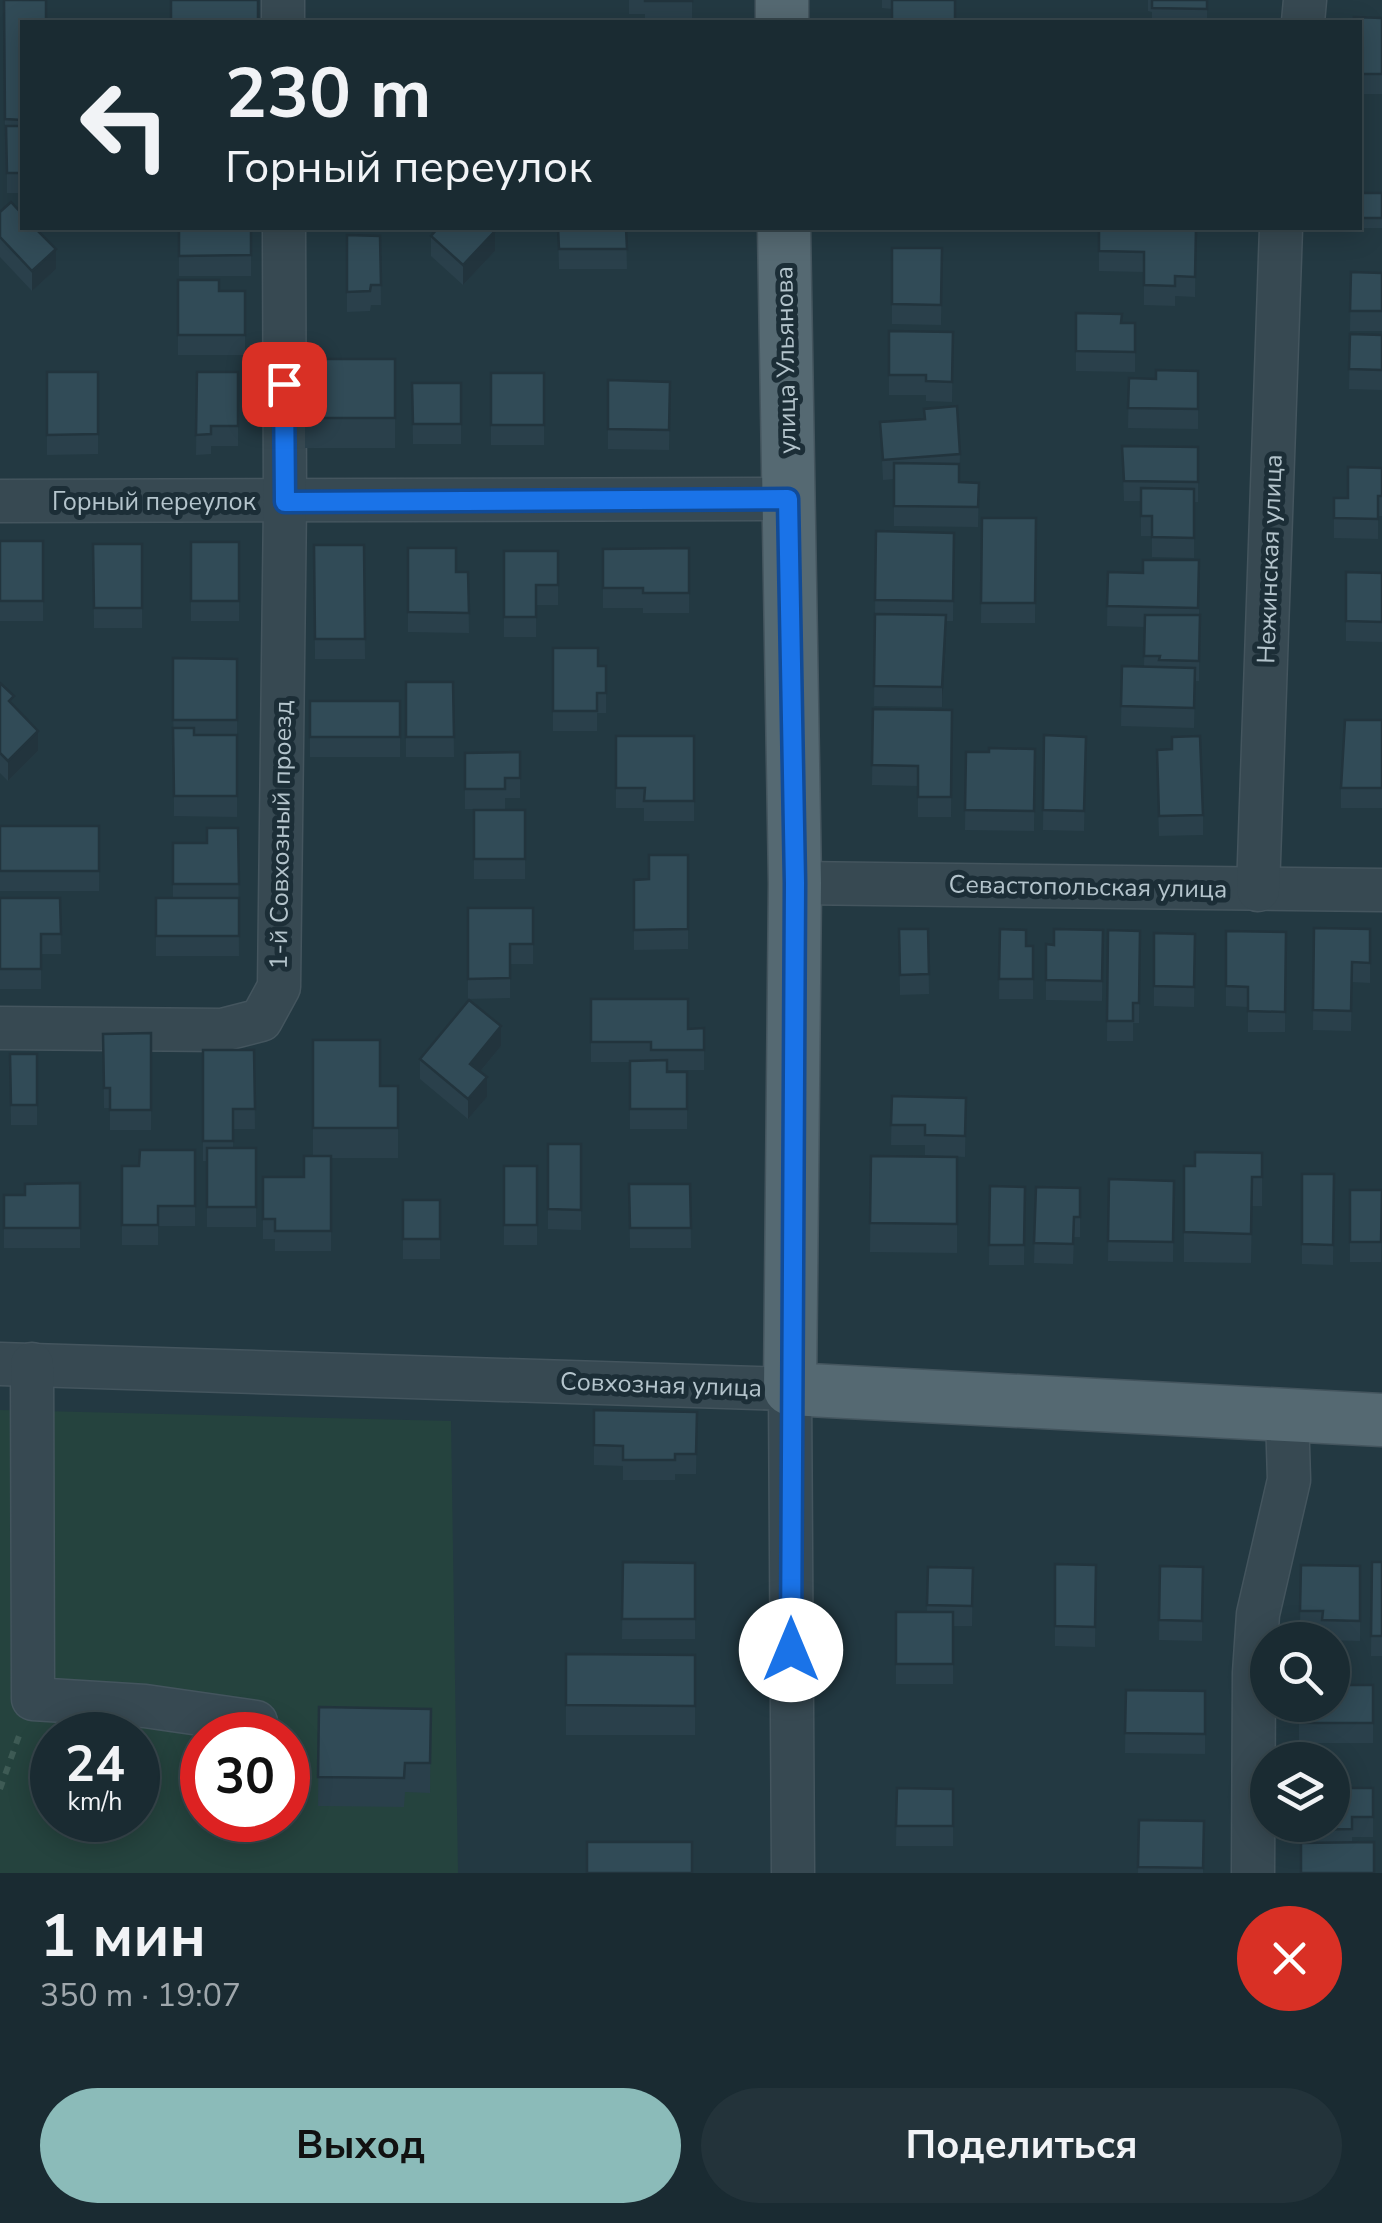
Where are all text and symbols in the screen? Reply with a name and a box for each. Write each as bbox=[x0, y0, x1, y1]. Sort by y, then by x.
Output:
text: 230 m bbox=[225, 46, 431, 142]
icon: left bbox=[60, 60, 190, 190]
text: Горный переулок bbox=[225, 137, 592, 198]
street label: улица Ульянова bbox=[767, 266, 805, 454]
pin bbox=[242, 342, 327, 427]
icon: arrive bbox=[257, 357, 312, 412]
street label: Нежинская улица bbox=[1249, 454, 1291, 664]
street label: Горный переулок bbox=[52, 485, 257, 519]
street label: 1-й Совхозный проезд bbox=[262, 700, 300, 970]
street label: Севастопольская улица bbox=[948, 868, 1228, 906]
street label: Совхозная улица bbox=[560, 1364, 762, 1406]
position arrow bbox=[739, 1598, 843, 1702]
map controls bbox=[1250, 1622, 1350, 1842]
button: search bbox=[1250, 1622, 1350, 1722]
speed limit sign: 30 bbox=[180, 1712, 310, 1842]
text: 24 bbox=[65, 1730, 125, 1799]
button: layers bbox=[1250, 1742, 1350, 1842]
text: km/h bbox=[67, 1785, 123, 1819]
text: 1 мин bbox=[40, 1895, 206, 1977]
button: close bbox=[1237, 1906, 1342, 2011]
text: 350 m · 19:07 bbox=[40, 1974, 241, 2017]
button: Выход bbox=[40, 2088, 681, 2203]
button: Поделиться bbox=[701, 2088, 1342, 2203]

